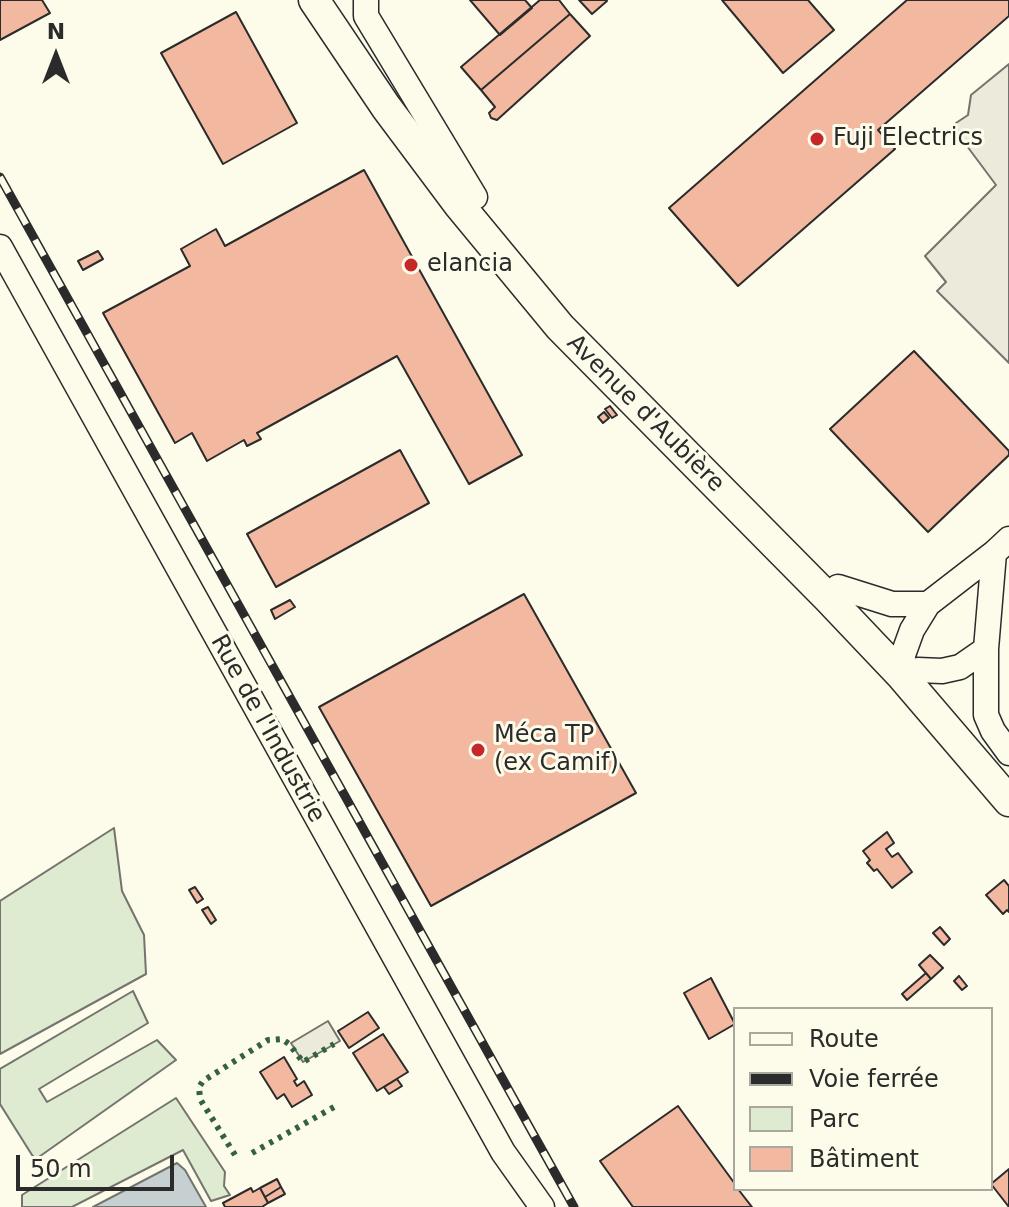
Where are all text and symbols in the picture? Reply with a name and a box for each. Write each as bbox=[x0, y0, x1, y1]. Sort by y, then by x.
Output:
north arrow bbox=[16, 16, 96, 96]
text: N bbox=[47, 19, 65, 44]
place label: Fuji Electrics bbox=[833, 125, 983, 153]
marker: Fuji Electrics bbox=[808, 130, 826, 148]
place label: elancia bbox=[427, 251, 513, 279]
marker: elancia bbox=[402, 256, 420, 274]
street label: Avenue d'Aubière bbox=[560, 329, 730, 499]
street label: Rue de l'Industrie bbox=[203, 630, 331, 828]
place label: Méca TP (ex Camif) bbox=[494, 722, 619, 778]
marker: Méca TP (ex Camif) bbox=[469, 741, 487, 759]
legend bbox=[733, 1007, 993, 1191]
text: Route bbox=[809, 1025, 879, 1053]
text: Voie ferrée bbox=[809, 1065, 939, 1093]
text: Parc bbox=[809, 1105, 860, 1133]
scale bar bbox=[20, 1139, 178, 1189]
text: Bâtiment bbox=[809, 1145, 919, 1173]
text: 50 m bbox=[30, 1155, 92, 1183]

